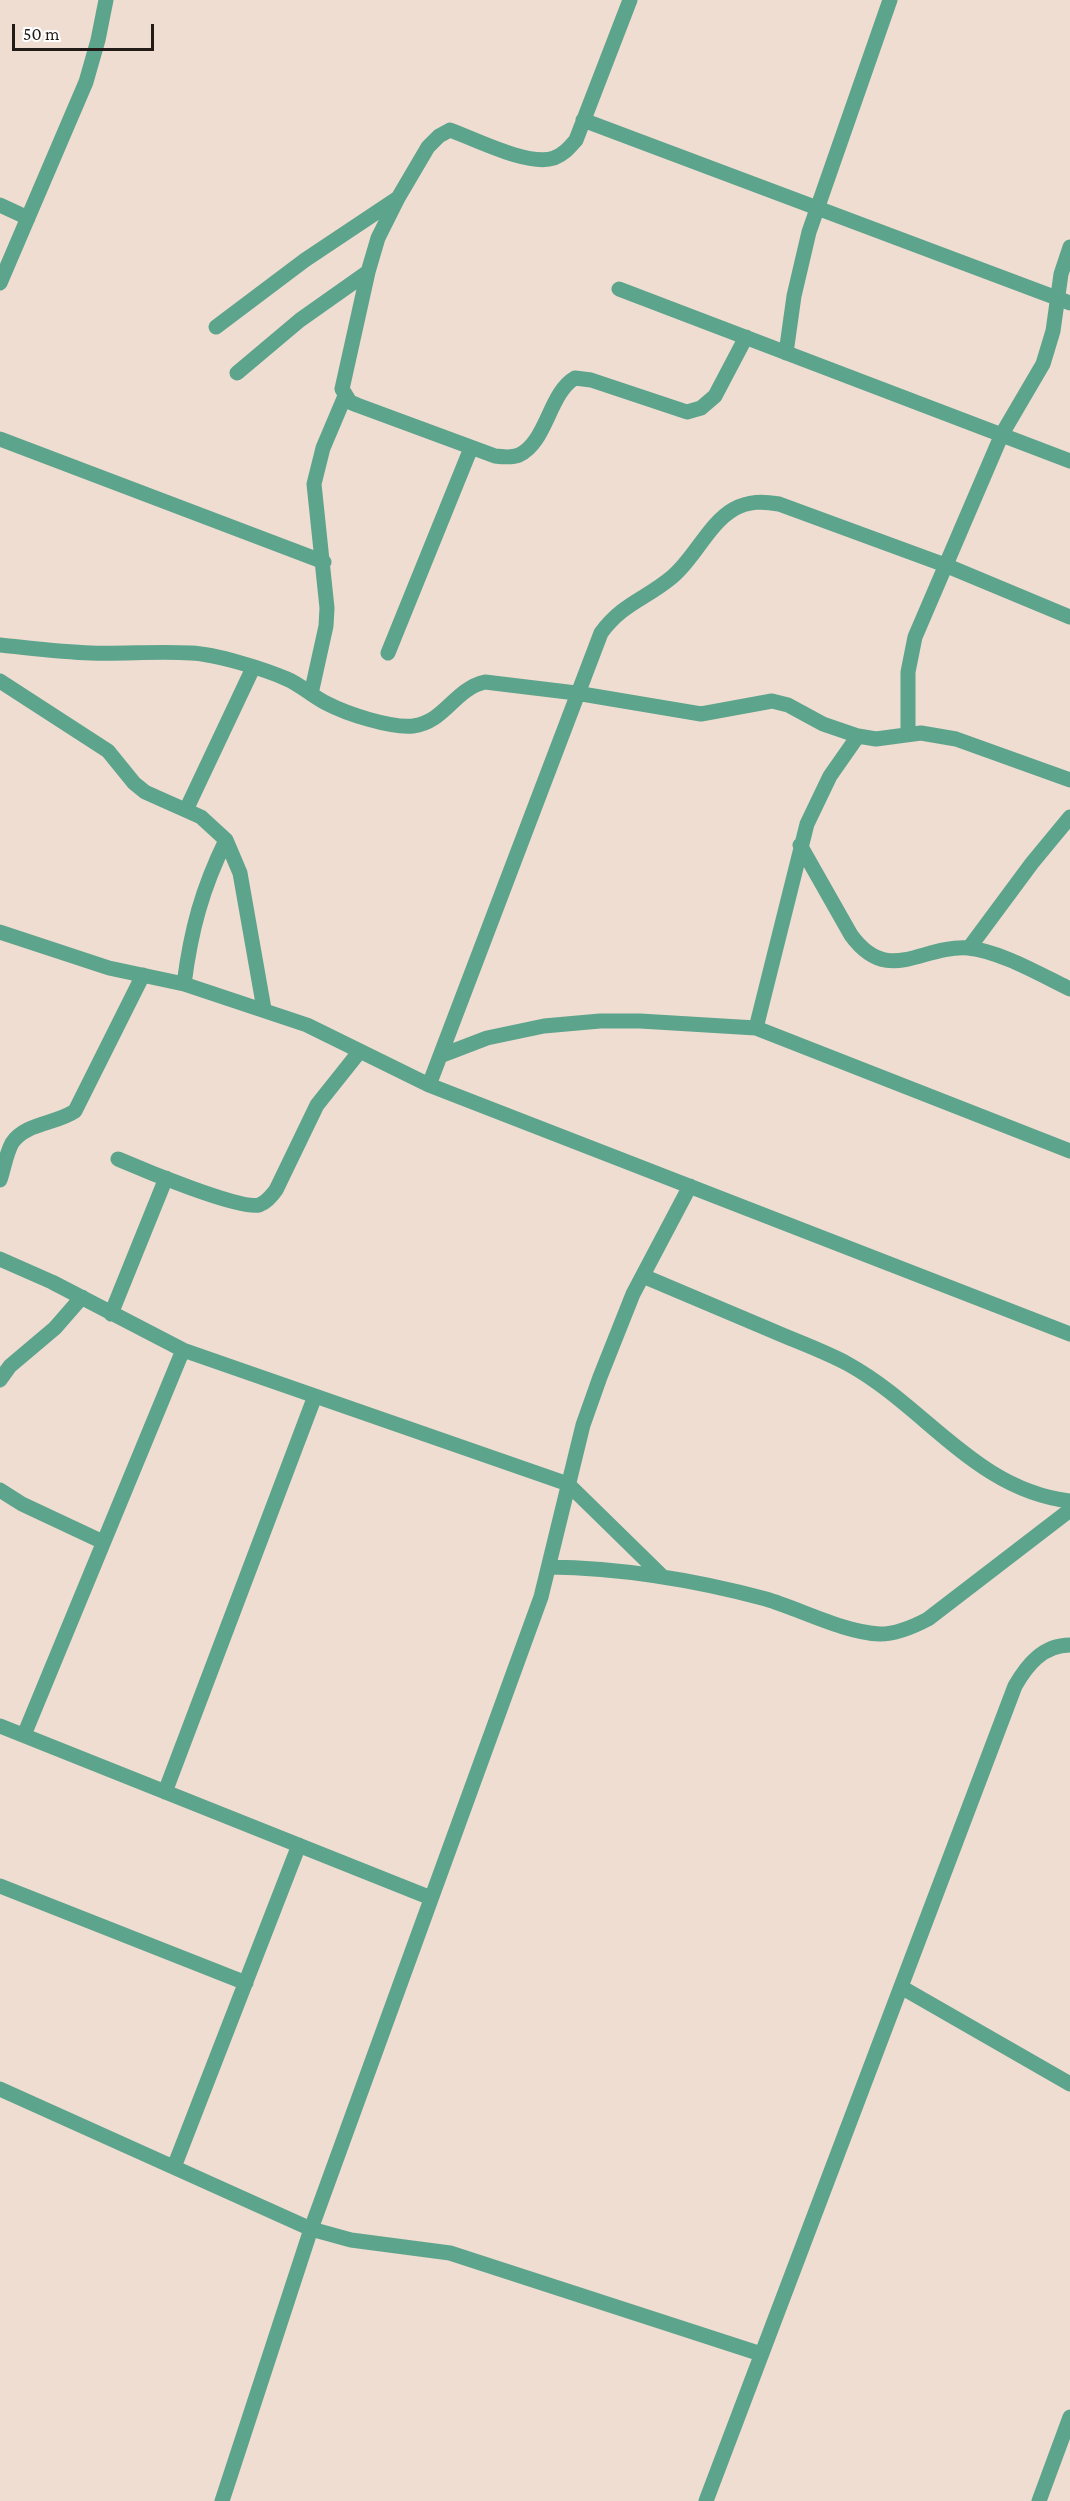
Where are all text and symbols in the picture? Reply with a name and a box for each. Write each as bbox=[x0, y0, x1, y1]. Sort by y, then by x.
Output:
scale bar bbox=[15, 12, 158, 50]
text: 50 m bbox=[23, 24, 60, 44]

